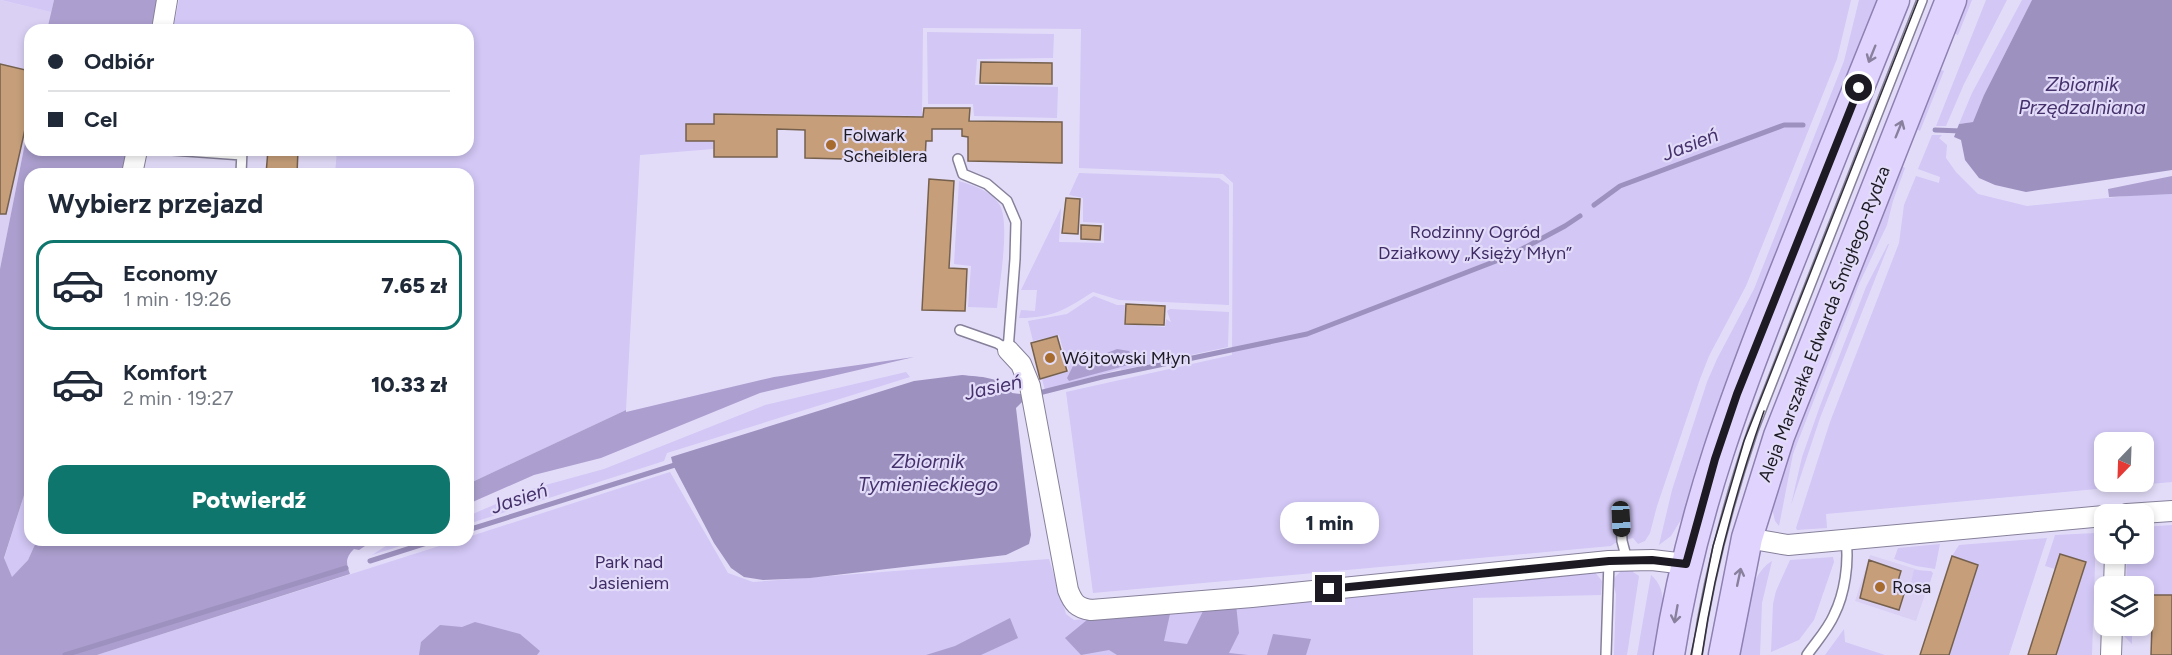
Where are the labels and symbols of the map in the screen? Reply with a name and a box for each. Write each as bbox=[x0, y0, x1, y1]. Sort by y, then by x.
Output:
one-way arrow bbox=[1866, 45, 1877, 63]
water label: Zbiornik Przędzalniana bbox=[2018, 72, 2146, 119]
route start bbox=[1845, 74, 1872, 101]
one-way arrow bbox=[1894, 121, 1905, 139]
water label: Jasień bbox=[1658, 122, 1721, 166]
place label: Folwark Scheiblera bbox=[843, 124, 927, 167]
marker: Folwark Scheiblera bbox=[824, 138, 838, 152]
street label: Aleja Marszałka Edwarda Śmigłego-Rydza bbox=[1753, 163, 1895, 485]
park label: Rodzinny Ogród Działkowy „Księży Młyn” bbox=[1378, 221, 1572, 264]
place label: Wójtowski Młyn bbox=[1062, 347, 1190, 369]
marker: Wójtowski Młyn bbox=[1043, 351, 1057, 365]
water label: Jasień bbox=[961, 369, 1024, 405]
north arrow bbox=[2094, 432, 2154, 492]
water label: Zbiornik Tymienieckiego bbox=[858, 449, 998, 496]
water label: Jasień bbox=[487, 478, 550, 519]
car bbox=[1611, 501, 1631, 537]
callout: 1 min bbox=[1280, 502, 1378, 544]
park label: Park nad Jasieniem bbox=[589, 551, 669, 594]
one-way arrow bbox=[1734, 568, 1745, 587]
route end bbox=[1315, 575, 1342, 602]
place label: Rosa bbox=[1892, 576, 1931, 598]
marker: Rosa bbox=[1873, 580, 1887, 594]
one-way arrow bbox=[1670, 604, 1681, 623]

